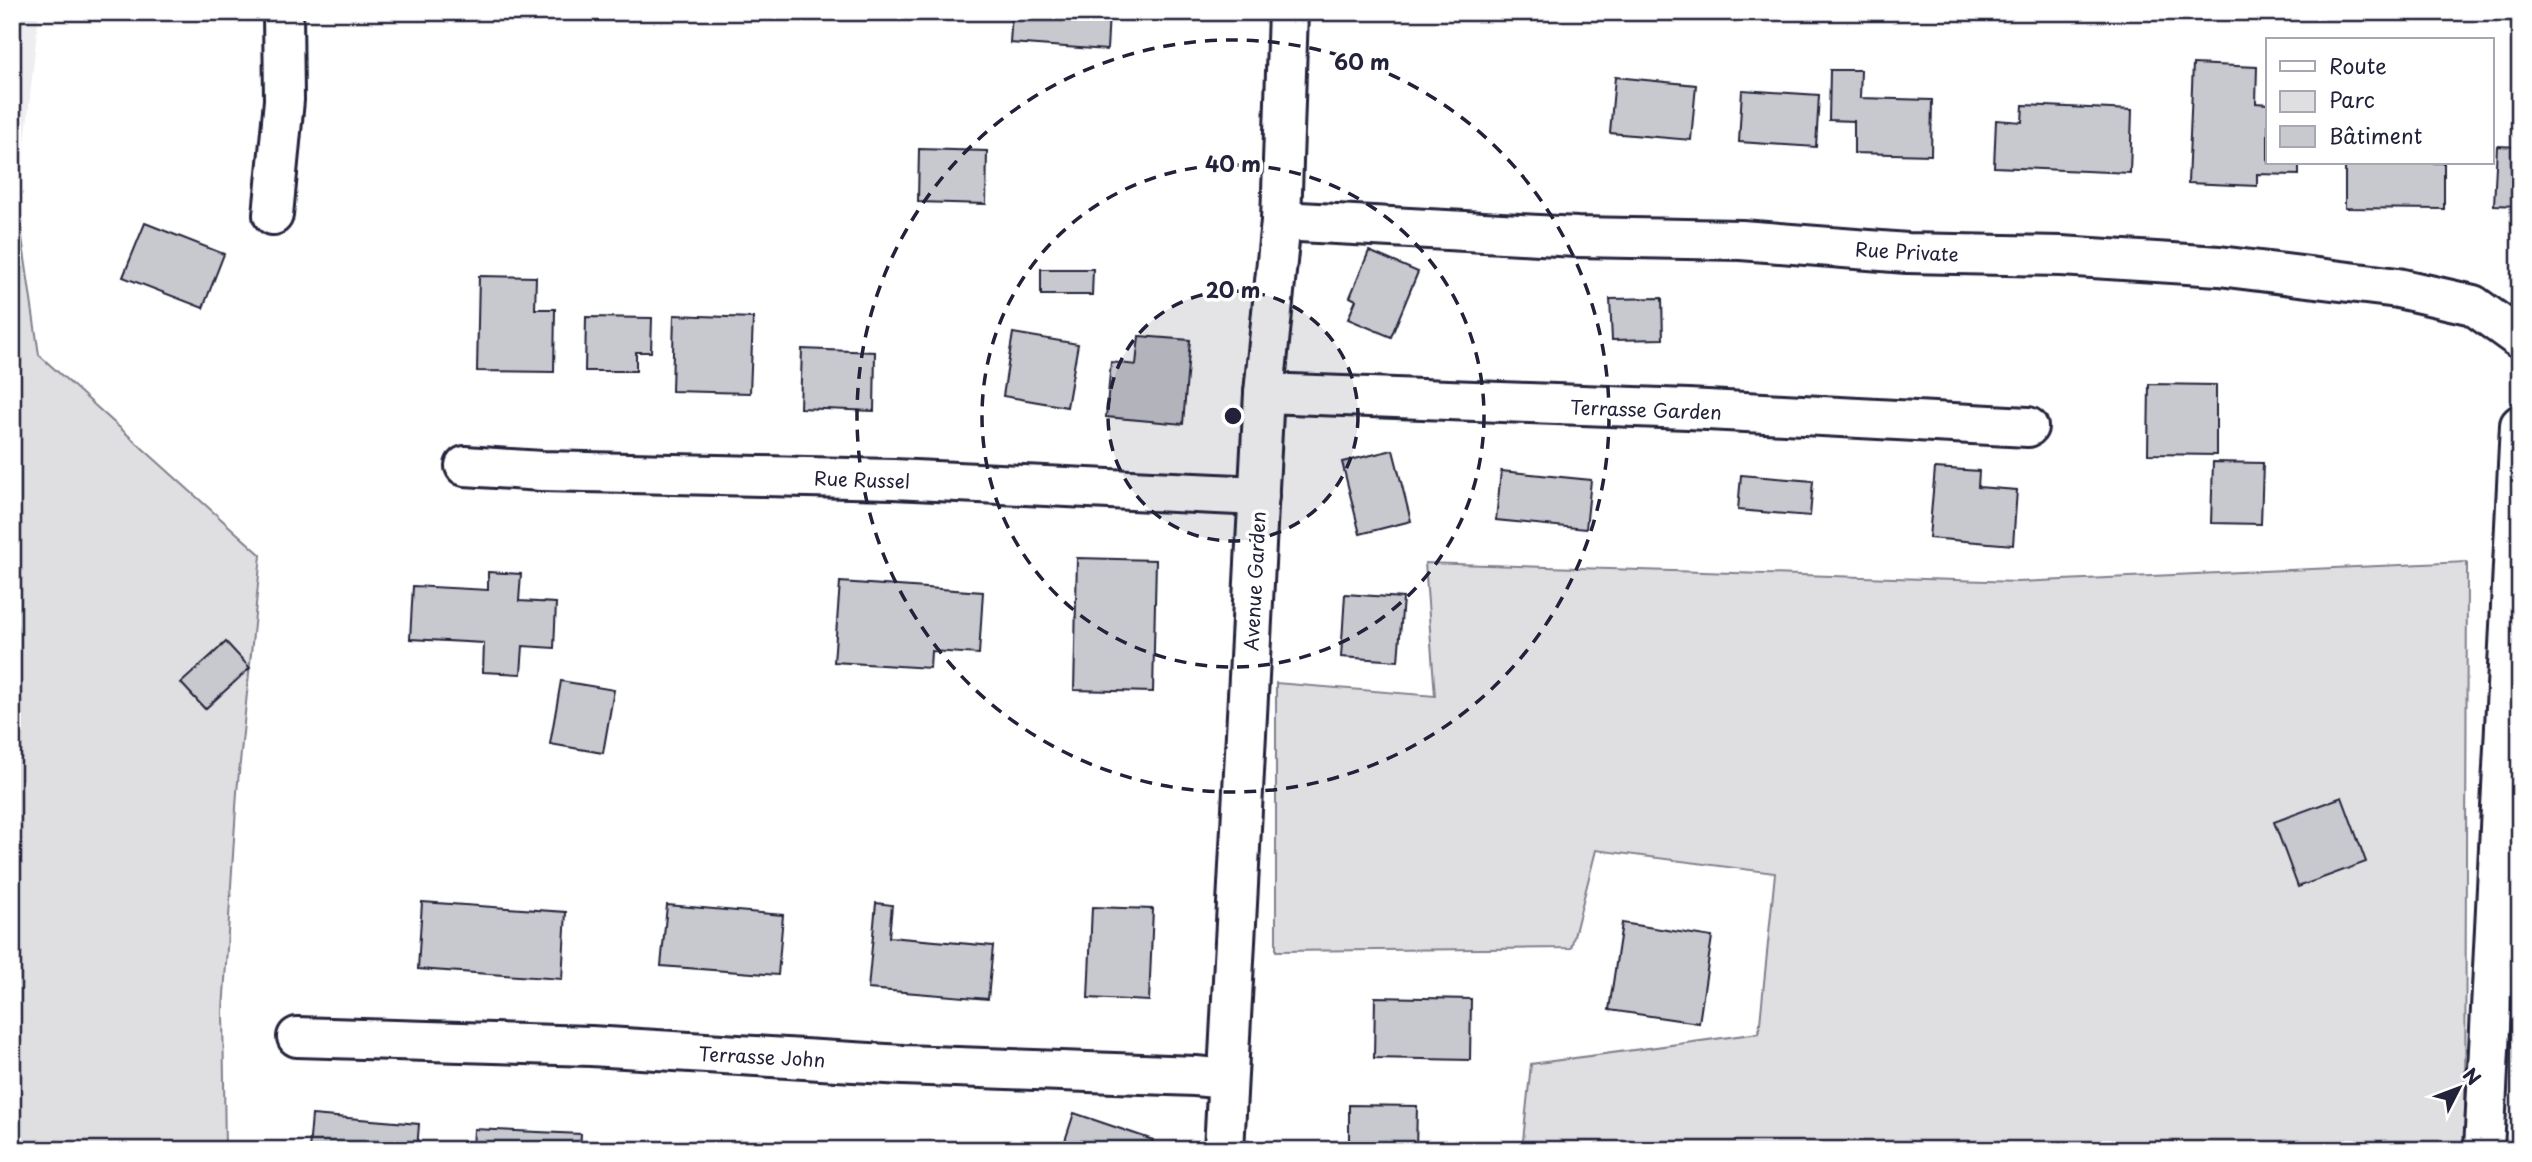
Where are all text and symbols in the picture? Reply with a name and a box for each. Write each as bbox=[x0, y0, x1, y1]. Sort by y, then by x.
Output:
legend bbox=[2266, 38, 2494, 164]
text: 60 m bbox=[1334, 45, 1390, 77]
text: Route bbox=[2329, 49, 2387, 81]
text: Parc bbox=[2329, 83, 2375, 115]
text: Bâtiment bbox=[2329, 119, 2422, 151]
text: 40 m bbox=[1205, 147, 1261, 179]
street label: Rue Private bbox=[1855, 234, 1959, 268]
text: 20 m bbox=[1206, 273, 1260, 305]
street label: Terrasse Garden bbox=[1570, 392, 1722, 426]
centre of rings bbox=[1221, 404, 1245, 428]
street label: Rue Russel bbox=[814, 463, 910, 495]
street label: Avenue Garden bbox=[1236, 510, 1272, 652]
street label: Terrasse John bbox=[698, 1039, 826, 1073]
north arrow bbox=[2424, 1054, 2494, 1124]
text: N bbox=[2457, 1061, 2488, 1091]

